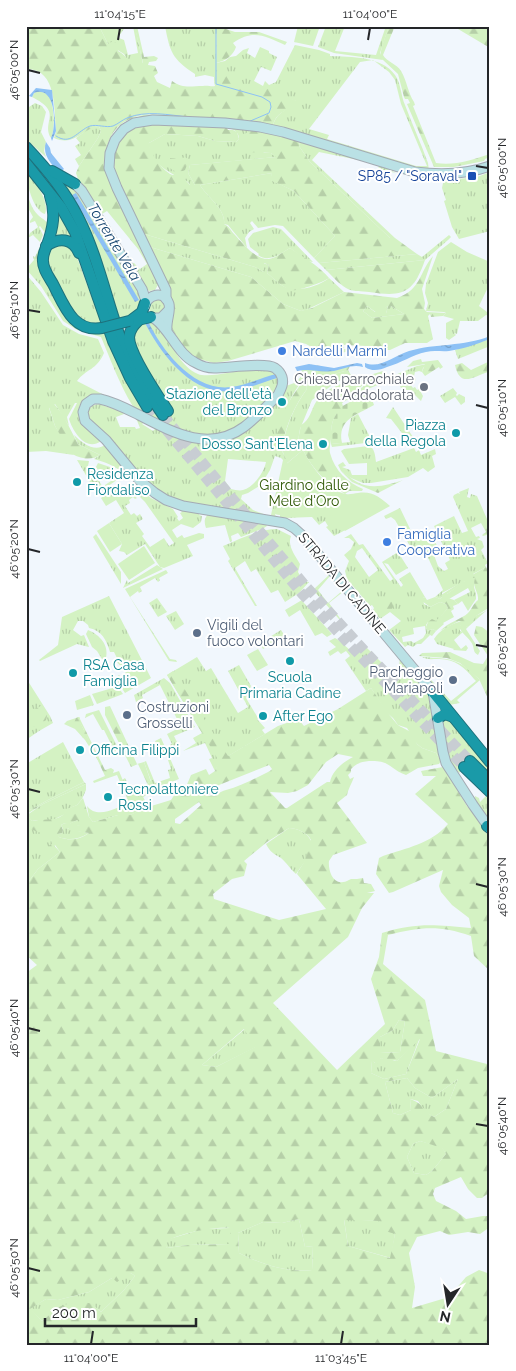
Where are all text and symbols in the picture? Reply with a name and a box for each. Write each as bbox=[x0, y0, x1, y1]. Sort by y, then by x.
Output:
text: 11°04'15"E bbox=[94, 7, 146, 21]
text: 11°04'00"E bbox=[343, 7, 397, 21]
text: 46°05'00"N bbox=[7, 40, 21, 100]
text: 46°05'00"N bbox=[495, 138, 509, 198]
place label: SP85 / "Soraval" bbox=[358, 168, 462, 184]
marker: SP85 / "Soraval" bbox=[466, 170, 478, 182]
water label: Torrente Vela bbox=[84, 200, 144, 284]
text: 46°05'10"N bbox=[7, 281, 21, 339]
place label: Nardelli Marmi bbox=[292, 343, 387, 359]
marker: Nardelli Marmi bbox=[276, 345, 288, 357]
place label: Chiesa parrochiale dell'Addolorata bbox=[294, 371, 414, 403]
text: 46°05'10"N bbox=[495, 379, 509, 437]
marker: Chiesa parrochiale dell'Addolorata bbox=[418, 381, 430, 393]
place label: Stazione dell'età del Bronzo bbox=[166, 386, 272, 418]
marker: Stazione dell'età del Bronzo bbox=[276, 396, 288, 408]
place label: Piazza della Regola bbox=[365, 417, 446, 449]
marker: Piazza della Regola bbox=[450, 427, 462, 439]
place label: Dosso Sant'Elena bbox=[201, 436, 313, 452]
marker: Dosso Sant'Elena bbox=[317, 438, 329, 450]
place label: Residenza Fiordaliso bbox=[87, 466, 154, 498]
marker: Residenza Fiordaliso bbox=[71, 476, 83, 488]
park label: Giardino dalle Mele d'Oro bbox=[259, 477, 349, 509]
text: 46°05'20"N bbox=[7, 519, 21, 579]
place label: Famiglia Cooperativa bbox=[397, 526, 475, 558]
street label: STRADA DI CADINE bbox=[295, 529, 389, 637]
marker: Famiglia Cooperativa bbox=[381, 536, 393, 548]
place label: Vigili del fuoco volontari bbox=[207, 617, 303, 649]
text: 46°05'20"N bbox=[495, 617, 509, 677]
marker: Vigili del fuoco volontari bbox=[191, 627, 203, 639]
marker: Scuola Primaria Cadine bbox=[284, 655, 296, 667]
place label: RSA Casa Famiglia bbox=[83, 657, 145, 689]
place label: Parcheggio Mariapoli bbox=[369, 664, 443, 696]
marker: RSA Casa Famiglia bbox=[67, 667, 79, 679]
place label: Scuola Primaria Cadine bbox=[239, 669, 341, 701]
marker: Parcheggio Mariapoli bbox=[447, 674, 459, 686]
place label: Costruzioni Grosselli bbox=[137, 699, 209, 731]
place label: After Ego bbox=[273, 708, 333, 724]
marker: Costruzioni Grosselli bbox=[121, 709, 133, 721]
marker: After Ego bbox=[257, 710, 269, 722]
place label: Officina Filippi bbox=[90, 742, 179, 758]
marker: Officina Filippi bbox=[74, 744, 86, 756]
text: 46°05'30"N bbox=[7, 759, 21, 819]
place label: Tecnolattoniere Rossi bbox=[118, 781, 219, 813]
marker: Tecnolattoniere Rossi bbox=[102, 791, 114, 803]
text: 46°05'30"N bbox=[495, 857, 509, 917]
text: 46°05'40"N bbox=[7, 999, 21, 1057]
text: 46°05'40"N bbox=[495, 1097, 509, 1155]
text: 46°05'50"N bbox=[7, 1238, 21, 1298]
north arrow bbox=[424, 1278, 474, 1328]
scale bar bbox=[45, 1296, 196, 1328]
text: 200 m bbox=[52, 1304, 96, 1322]
text: N bbox=[438, 1308, 452, 1326]
text: 11°04'00"E bbox=[64, 1351, 118, 1365]
text: 11°03'45"E bbox=[315, 1351, 367, 1365]

